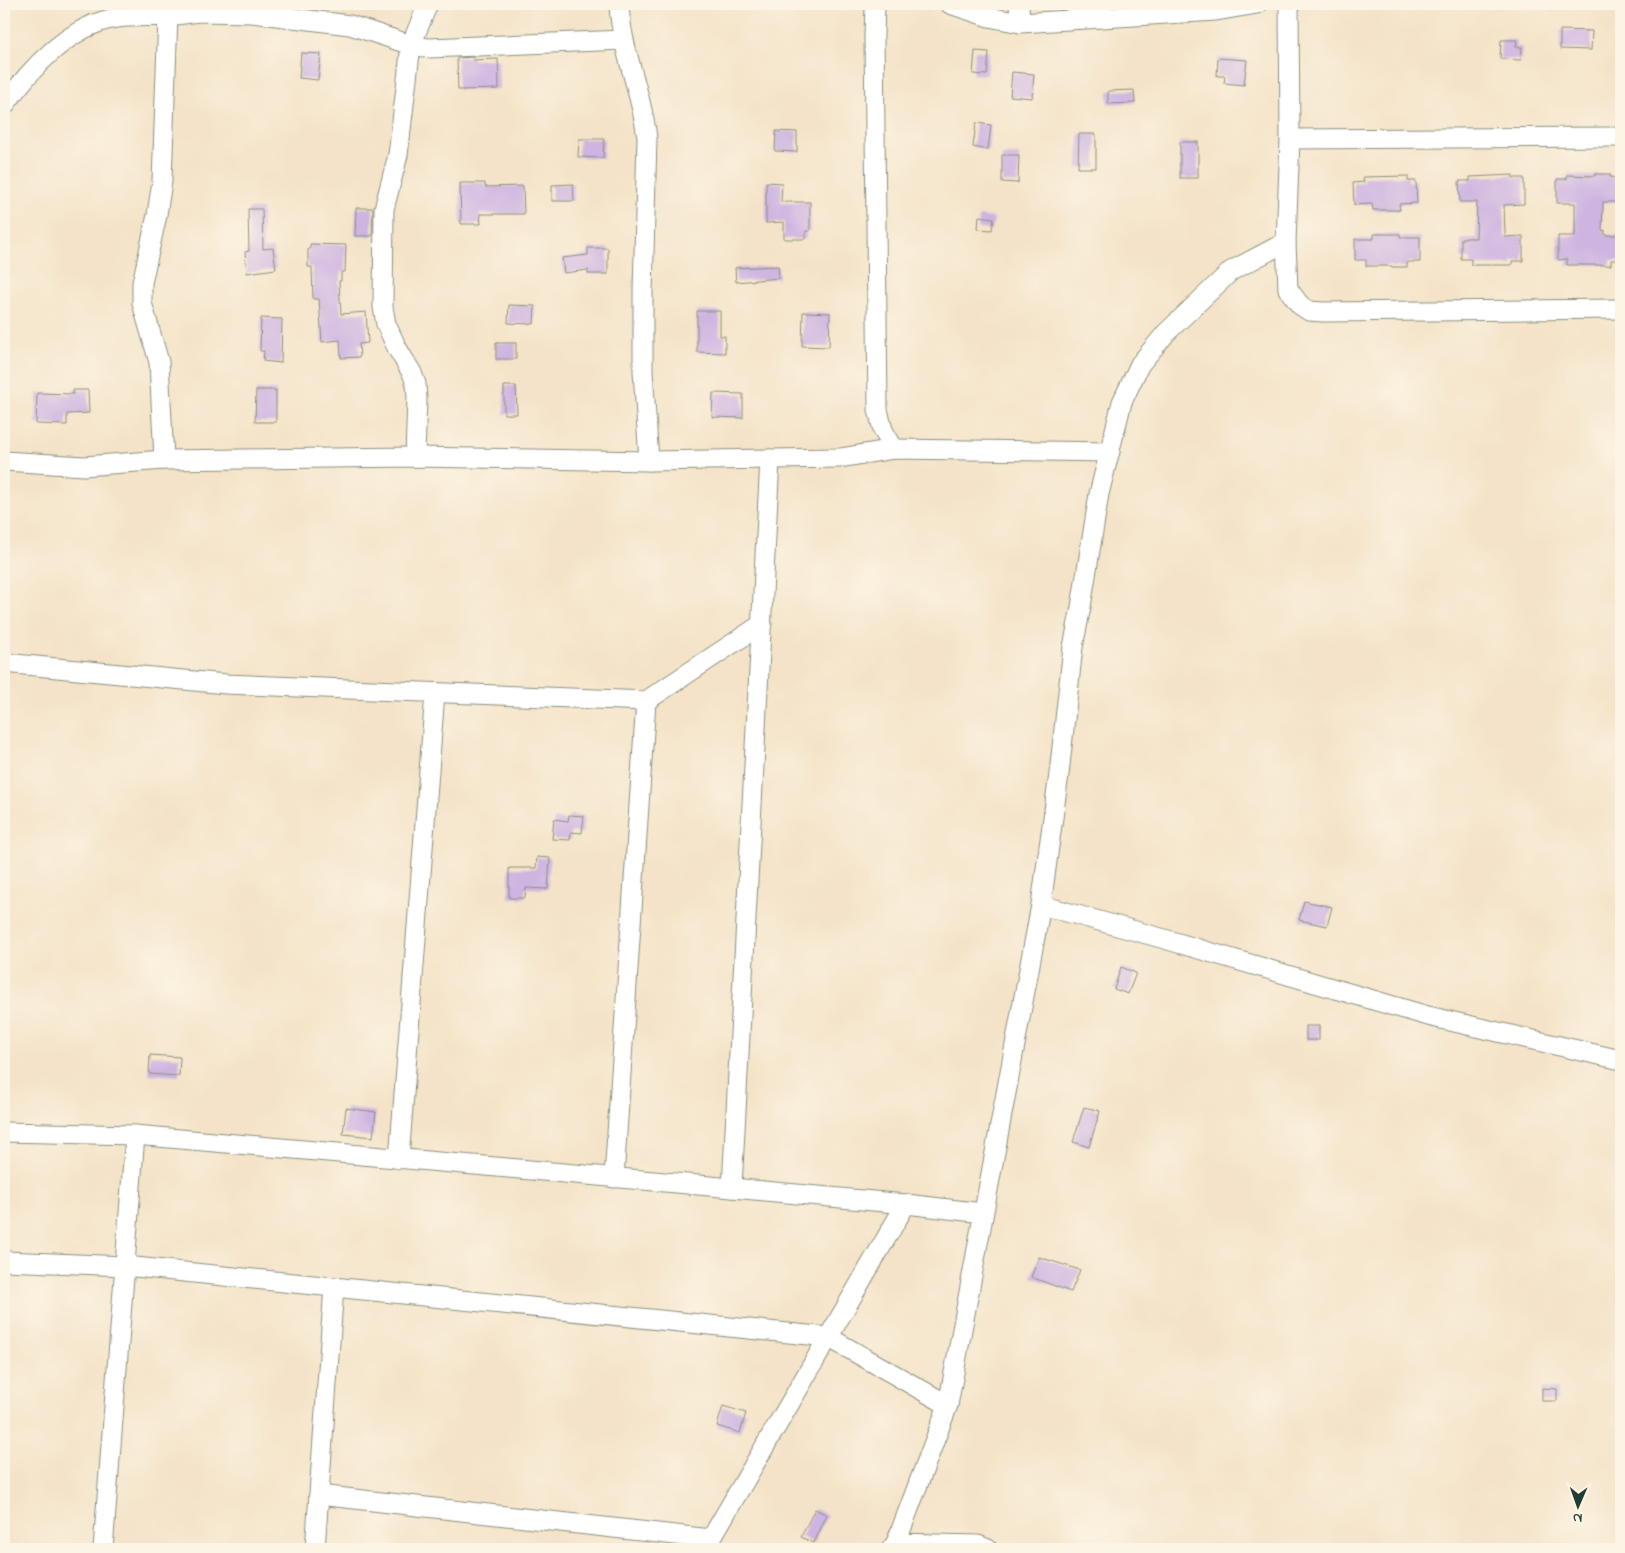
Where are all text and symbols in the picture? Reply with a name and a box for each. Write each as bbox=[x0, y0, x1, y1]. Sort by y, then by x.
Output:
north arrow bbox=[1552, 1480, 1602, 1530]
text: N bbox=[1573, 1507, 1583, 1528]

